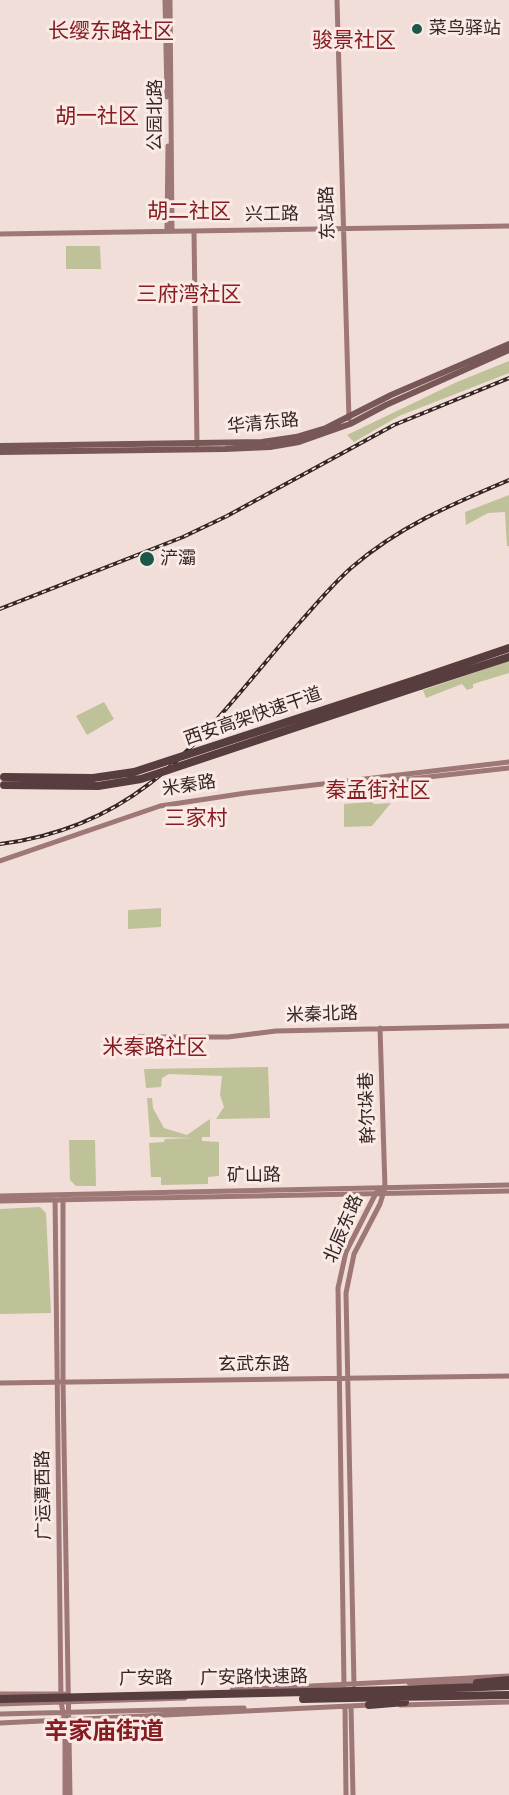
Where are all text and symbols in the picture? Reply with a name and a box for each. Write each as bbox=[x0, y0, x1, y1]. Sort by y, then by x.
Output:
place label: 菜鸟驿站 bbox=[429, 18, 501, 40]
district label: 长缨东路社区 bbox=[48, 19, 174, 45]
marker: 菜鸟驿站 bbox=[410, 22, 424, 36]
district label: 骏景社区 bbox=[312, 28, 396, 54]
street label: 公园北路 bbox=[145, 79, 167, 151]
district label: 胡一社区 bbox=[55, 104, 139, 130]
street label: 东站路 bbox=[316, 186, 340, 240]
district label: 胡二社区 bbox=[147, 199, 231, 225]
street label: 兴工路 bbox=[245, 204, 299, 226]
district label: 三府湾社区 bbox=[137, 282, 241, 308]
street label: 华清东路 bbox=[226, 409, 300, 439]
place label: 浐灞 bbox=[160, 548, 196, 570]
marker: 浐灞 bbox=[138, 550, 156, 568]
street label: 西安高架快速干道 bbox=[181, 683, 325, 751]
street label: 米秦路 bbox=[161, 771, 217, 801]
district label: 秦孟街社区 bbox=[326, 778, 430, 804]
district label: 三家村 bbox=[165, 806, 227, 832]
street label: 米秦北路 bbox=[286, 1003, 358, 1027]
district label: 米秦路社区 bbox=[103, 1035, 207, 1061]
street label: 幹尔垛巷 bbox=[356, 1072, 380, 1144]
street label: 矿山路 bbox=[227, 1165, 281, 1187]
street label: 北辰东路 bbox=[320, 1192, 368, 1266]
street label: 玄武东路 bbox=[218, 1354, 290, 1376]
street label: 广运潭西路 bbox=[32, 1450, 56, 1540]
street label: 广安路快速路 bbox=[200, 1666, 308, 1690]
street label: 广安路 bbox=[119, 1668, 173, 1690]
district label: 辛家庙街道 bbox=[44, 1718, 164, 1746]

